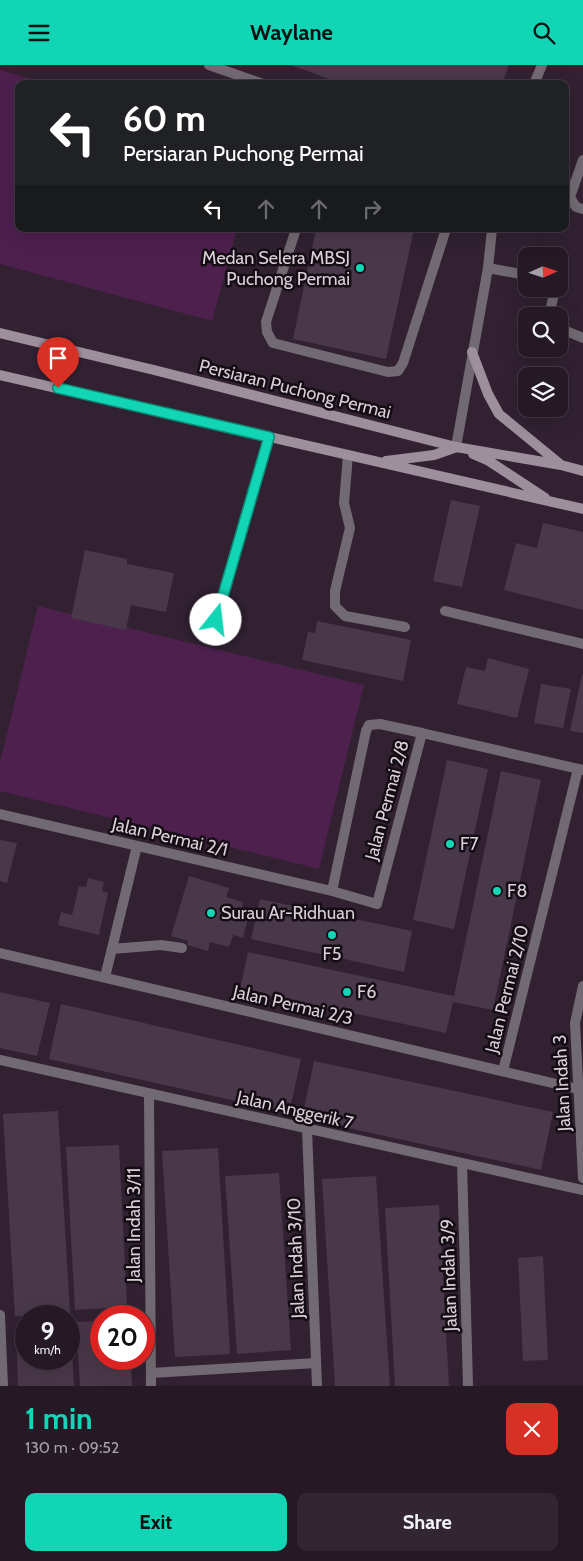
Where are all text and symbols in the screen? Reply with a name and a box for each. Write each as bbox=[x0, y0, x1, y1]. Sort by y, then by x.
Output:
icon: menu bbox=[25, 19, 53, 47]
text: Waylane bbox=[250, 19, 333, 46]
icon: search bbox=[530, 19, 558, 47]
text: 60 m bbox=[123, 97, 206, 140]
icon: left bbox=[40, 100, 105, 165]
text: Persiaran Puchong Permai bbox=[123, 140, 364, 167]
icon: left bbox=[199, 195, 227, 223]
icon: ahead bbox=[252, 195, 280, 223]
icon: ahead bbox=[305, 195, 333, 223]
icon: right bbox=[358, 195, 386, 223]
place label: Medan Selera MBSJ Puchong Permai bbox=[202, 247, 350, 290]
north arrow bbox=[518, 247, 568, 297]
map controls bbox=[518, 247, 568, 417]
marker: Medan Selera MBSJ Puchong Permai bbox=[354, 262, 366, 274]
button: search bbox=[518, 307, 568, 357]
pin bbox=[37, 337, 79, 388]
icon: arrive bbox=[44, 344, 72, 372]
street label: Persiaran Puchong Permai bbox=[197, 355, 393, 423]
button: layers bbox=[518, 367, 568, 417]
position arrow bbox=[189, 593, 241, 645]
street label: Jalan Permai 2/8 bbox=[360, 738, 414, 863]
street label: Jalan Permai 2/1 bbox=[109, 813, 230, 861]
place label: F7 bbox=[460, 833, 478, 855]
marker: F7 bbox=[444, 838, 456, 850]
place label: F8 bbox=[507, 880, 527, 902]
marker: F8 bbox=[491, 885, 503, 897]
place label: Surau Ar-Ridhuan bbox=[221, 902, 355, 924]
marker: Surau Ar-Ridhuan bbox=[205, 907, 217, 919]
street label: Jalan Permai 2/10 bbox=[480, 923, 534, 1056]
marker: F5 bbox=[326, 929, 338, 941]
place label: F5 bbox=[322, 943, 342, 965]
street label: Jalan Permai 2/3 bbox=[230, 980, 355, 1029]
place label: F6 bbox=[357, 981, 376, 1003]
marker: F6 bbox=[341, 986, 353, 998]
street label: Jalan Indah 3 bbox=[548, 1034, 576, 1133]
street label: Jalan Anggerik 7 bbox=[234, 1086, 355, 1134]
street label: Jalan Indah 3/11 bbox=[123, 1168, 145, 1283]
street label: Jalan Indah 3/10 bbox=[283, 1197, 309, 1320]
street label: Jalan Indah 3/9 bbox=[436, 1218, 462, 1333]
speed limit sign: 20 bbox=[90, 1305, 155, 1370]
text: 9 bbox=[40, 1316, 55, 1346]
text: km/h bbox=[34, 1342, 61, 1357]
text: 1 min bbox=[25, 1400, 93, 1437]
button: close bbox=[506, 1403, 558, 1455]
text: 130 m · 09:52 bbox=[25, 1438, 119, 1457]
button: Exit bbox=[25, 1493, 287, 1551]
button: Share bbox=[297, 1493, 558, 1551]

